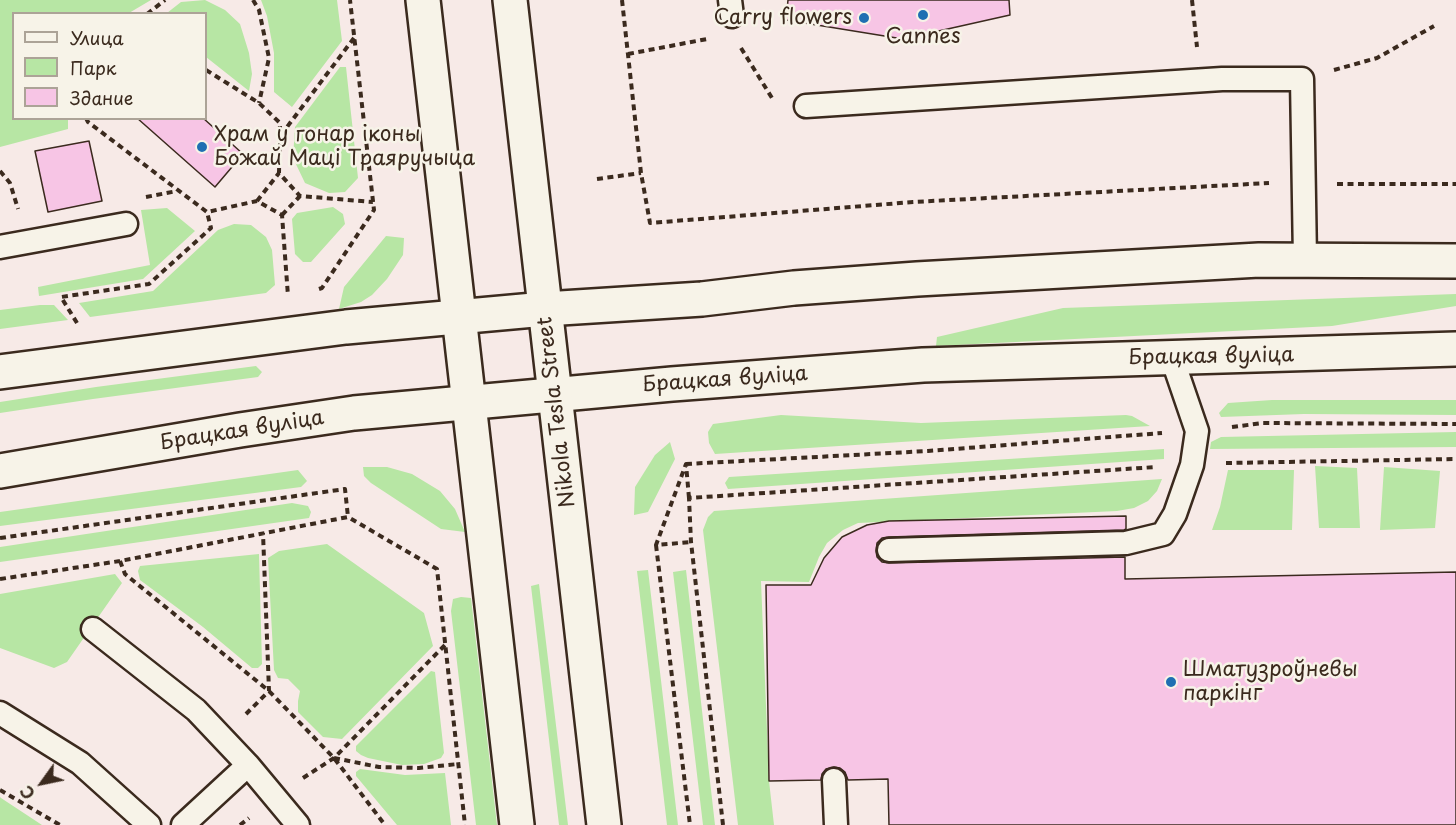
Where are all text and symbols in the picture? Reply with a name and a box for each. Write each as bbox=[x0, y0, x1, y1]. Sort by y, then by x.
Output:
place label: Carry flowers bbox=[714, 5, 852, 31]
marker: Cannes bbox=[916, 8, 930, 22]
marker: Carry flowers bbox=[857, 11, 871, 25]
legend bbox=[12, 12, 207, 120]
text: Улица bbox=[70, 24, 124, 51]
place label: Cannes bbox=[885, 24, 961, 50]
text: Парк bbox=[70, 54, 116, 81]
text: Здание bbox=[70, 84, 133, 111]
place label: Храм у гонар іконы Божай Маці Траяручыца bbox=[214, 122, 475, 172]
marker: Храм у гонар іконы Божай Маці Траяручыца bbox=[195, 140, 209, 154]
street label: Nikola Tesla Street bbox=[533, 315, 581, 509]
street label: Брацкая вуліца bbox=[1128, 343, 1294, 371]
street label: Брацкая вуліца bbox=[641, 362, 809, 398]
street label: Брацкая вуліца bbox=[158, 406, 326, 456]
place label: Шматузроўневы паркінг bbox=[1183, 657, 1358, 707]
marker: Шматузроўневы паркінг bbox=[1164, 675, 1178, 689]
north arrow bbox=[12, 753, 72, 813]
text: С bbox=[14, 781, 40, 804]

